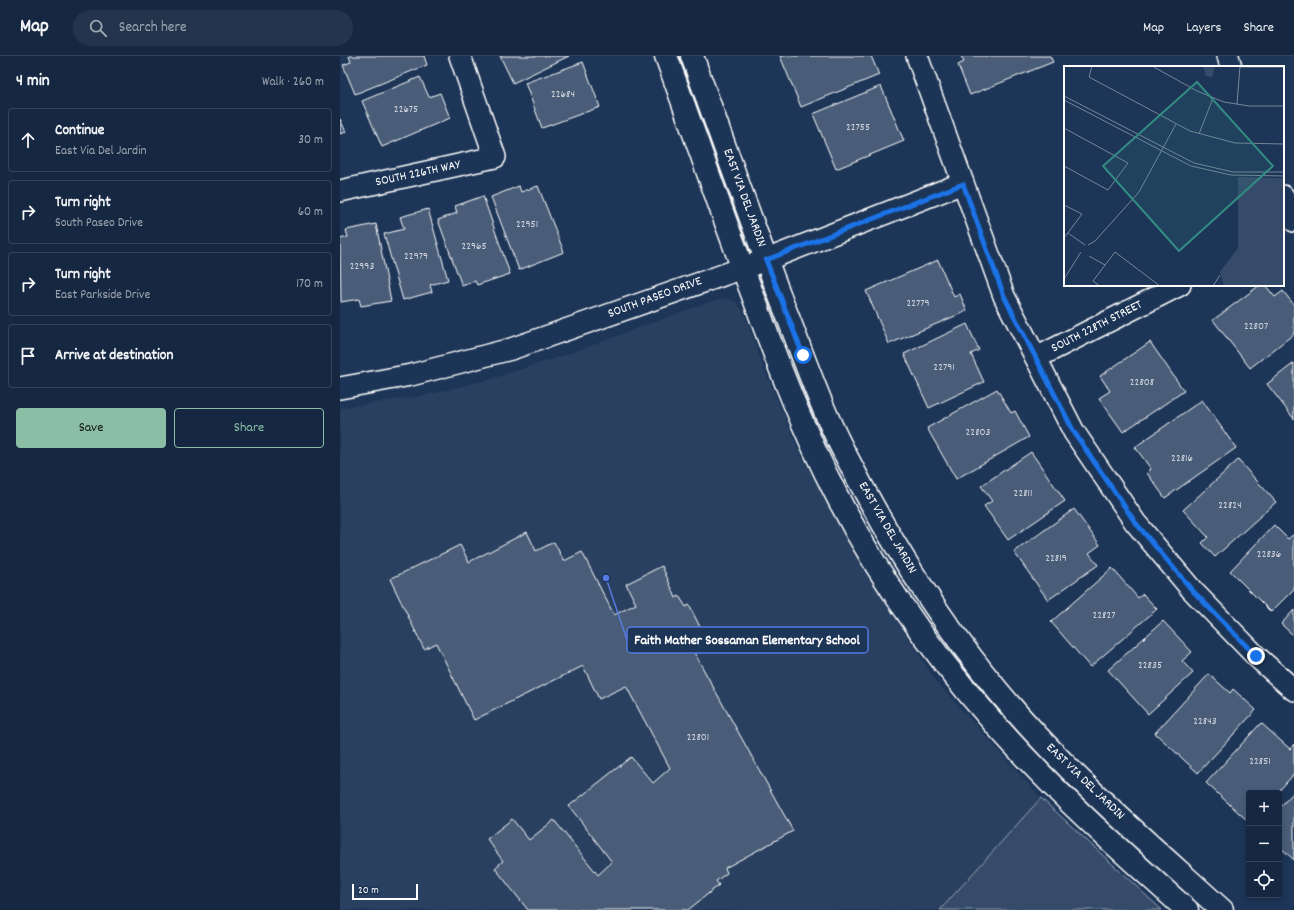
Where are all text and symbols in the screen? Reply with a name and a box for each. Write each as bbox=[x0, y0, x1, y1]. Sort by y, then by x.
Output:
search box bbox=[73, 10, 353, 46]
text: Map bbox=[20, 14, 49, 41]
icon: search bbox=[87, 17, 109, 39]
text: Search here bbox=[119, 17, 187, 39]
text: Map bbox=[1143, 18, 1164, 38]
text: Layers bbox=[1186, 18, 1221, 38]
text: Share bbox=[1243, 18, 1274, 38]
inset map bbox=[1064, 66, 1284, 286]
text: 4 min bbox=[16, 70, 50, 94]
text: Walk · 260 m bbox=[262, 73, 324, 92]
house number: 22684 bbox=[551, 87, 575, 103]
house number: 22675 bbox=[394, 102, 418, 118]
text: Continue bbox=[55, 120, 104, 142]
house number: 22755 bbox=[846, 120, 870, 136]
icon: ahead bbox=[17, 129, 39, 151]
text: 30 m bbox=[298, 131, 323, 150]
text: East Via Del Jardin bbox=[55, 142, 147, 161]
street label: EAST VIA DEL JARDIN bbox=[717, 146, 771, 250]
street label: SOUTH 226TH WAY bbox=[374, 155, 463, 192]
text: Turn right bbox=[55, 192, 111, 214]
icon: right bbox=[17, 201, 39, 223]
text: 60 m bbox=[298, 203, 323, 222]
text: South Paseo Drive bbox=[55, 214, 143, 233]
house number: 22951 bbox=[516, 217, 538, 233]
house number: 22965 bbox=[461, 239, 487, 255]
house number: 22979 bbox=[404, 249, 428, 265]
house number: 22993 bbox=[350, 259, 374, 275]
text: Turn right bbox=[55, 264, 111, 286]
street label: SOUTH PASEO DRIVE bbox=[605, 272, 705, 324]
icon: right bbox=[17, 273, 39, 295]
text: 170 m bbox=[296, 275, 323, 294]
text: East Parkside Drive bbox=[55, 286, 150, 305]
house number: 22779 bbox=[906, 296, 930, 312]
street label: SOUTH 228TH STREET bbox=[1048, 296, 1146, 358]
house number: 22807 bbox=[1244, 319, 1268, 335]
icon: arrive bbox=[17, 345, 39, 367]
text: Arrive at destination bbox=[55, 345, 173, 367]
route start bbox=[794, 346, 812, 364]
house number: 22791 bbox=[933, 360, 955, 376]
house number: 22808 bbox=[1130, 375, 1154, 391]
button: Save bbox=[16, 408, 166, 448]
button: Share bbox=[174, 408, 324, 448]
house number: 22803 bbox=[966, 425, 991, 441]
house number: 22816 bbox=[1171, 451, 1193, 467]
street label: EAST VIA DEL JARDIN bbox=[853, 478, 921, 578]
house number: 22811 bbox=[1014, 486, 1032, 502]
house number: 22824 bbox=[1218, 498, 1242, 514]
house number: 22836 bbox=[1257, 547, 1281, 563]
house number: 22819 bbox=[1045, 551, 1067, 567]
house number: 22827 bbox=[1092, 608, 1116, 624]
callout: Faith Mather Sossaman Elementary School bbox=[627, 627, 868, 653]
text: Faith Mather Sossaman Elementary School bbox=[634, 631, 860, 651]
route end bbox=[1247, 647, 1265, 665]
house number: 22835 bbox=[1138, 658, 1162, 674]
house number: 22843 bbox=[1193, 714, 1217, 730]
house number: 22801 bbox=[687, 730, 709, 746]
street label: EAST VIA DEL JARDIN bbox=[1041, 739, 1129, 825]
house number: 22851 bbox=[1249, 754, 1271, 770]
map controls bbox=[1246, 790, 1282, 898]
button: + bbox=[1246, 790, 1282, 826]
button: − bbox=[1246, 826, 1282, 862]
button: locate bbox=[1246, 862, 1282, 898]
scale bar bbox=[352, 882, 418, 901]
text: 20 m bbox=[358, 883, 379, 899]

